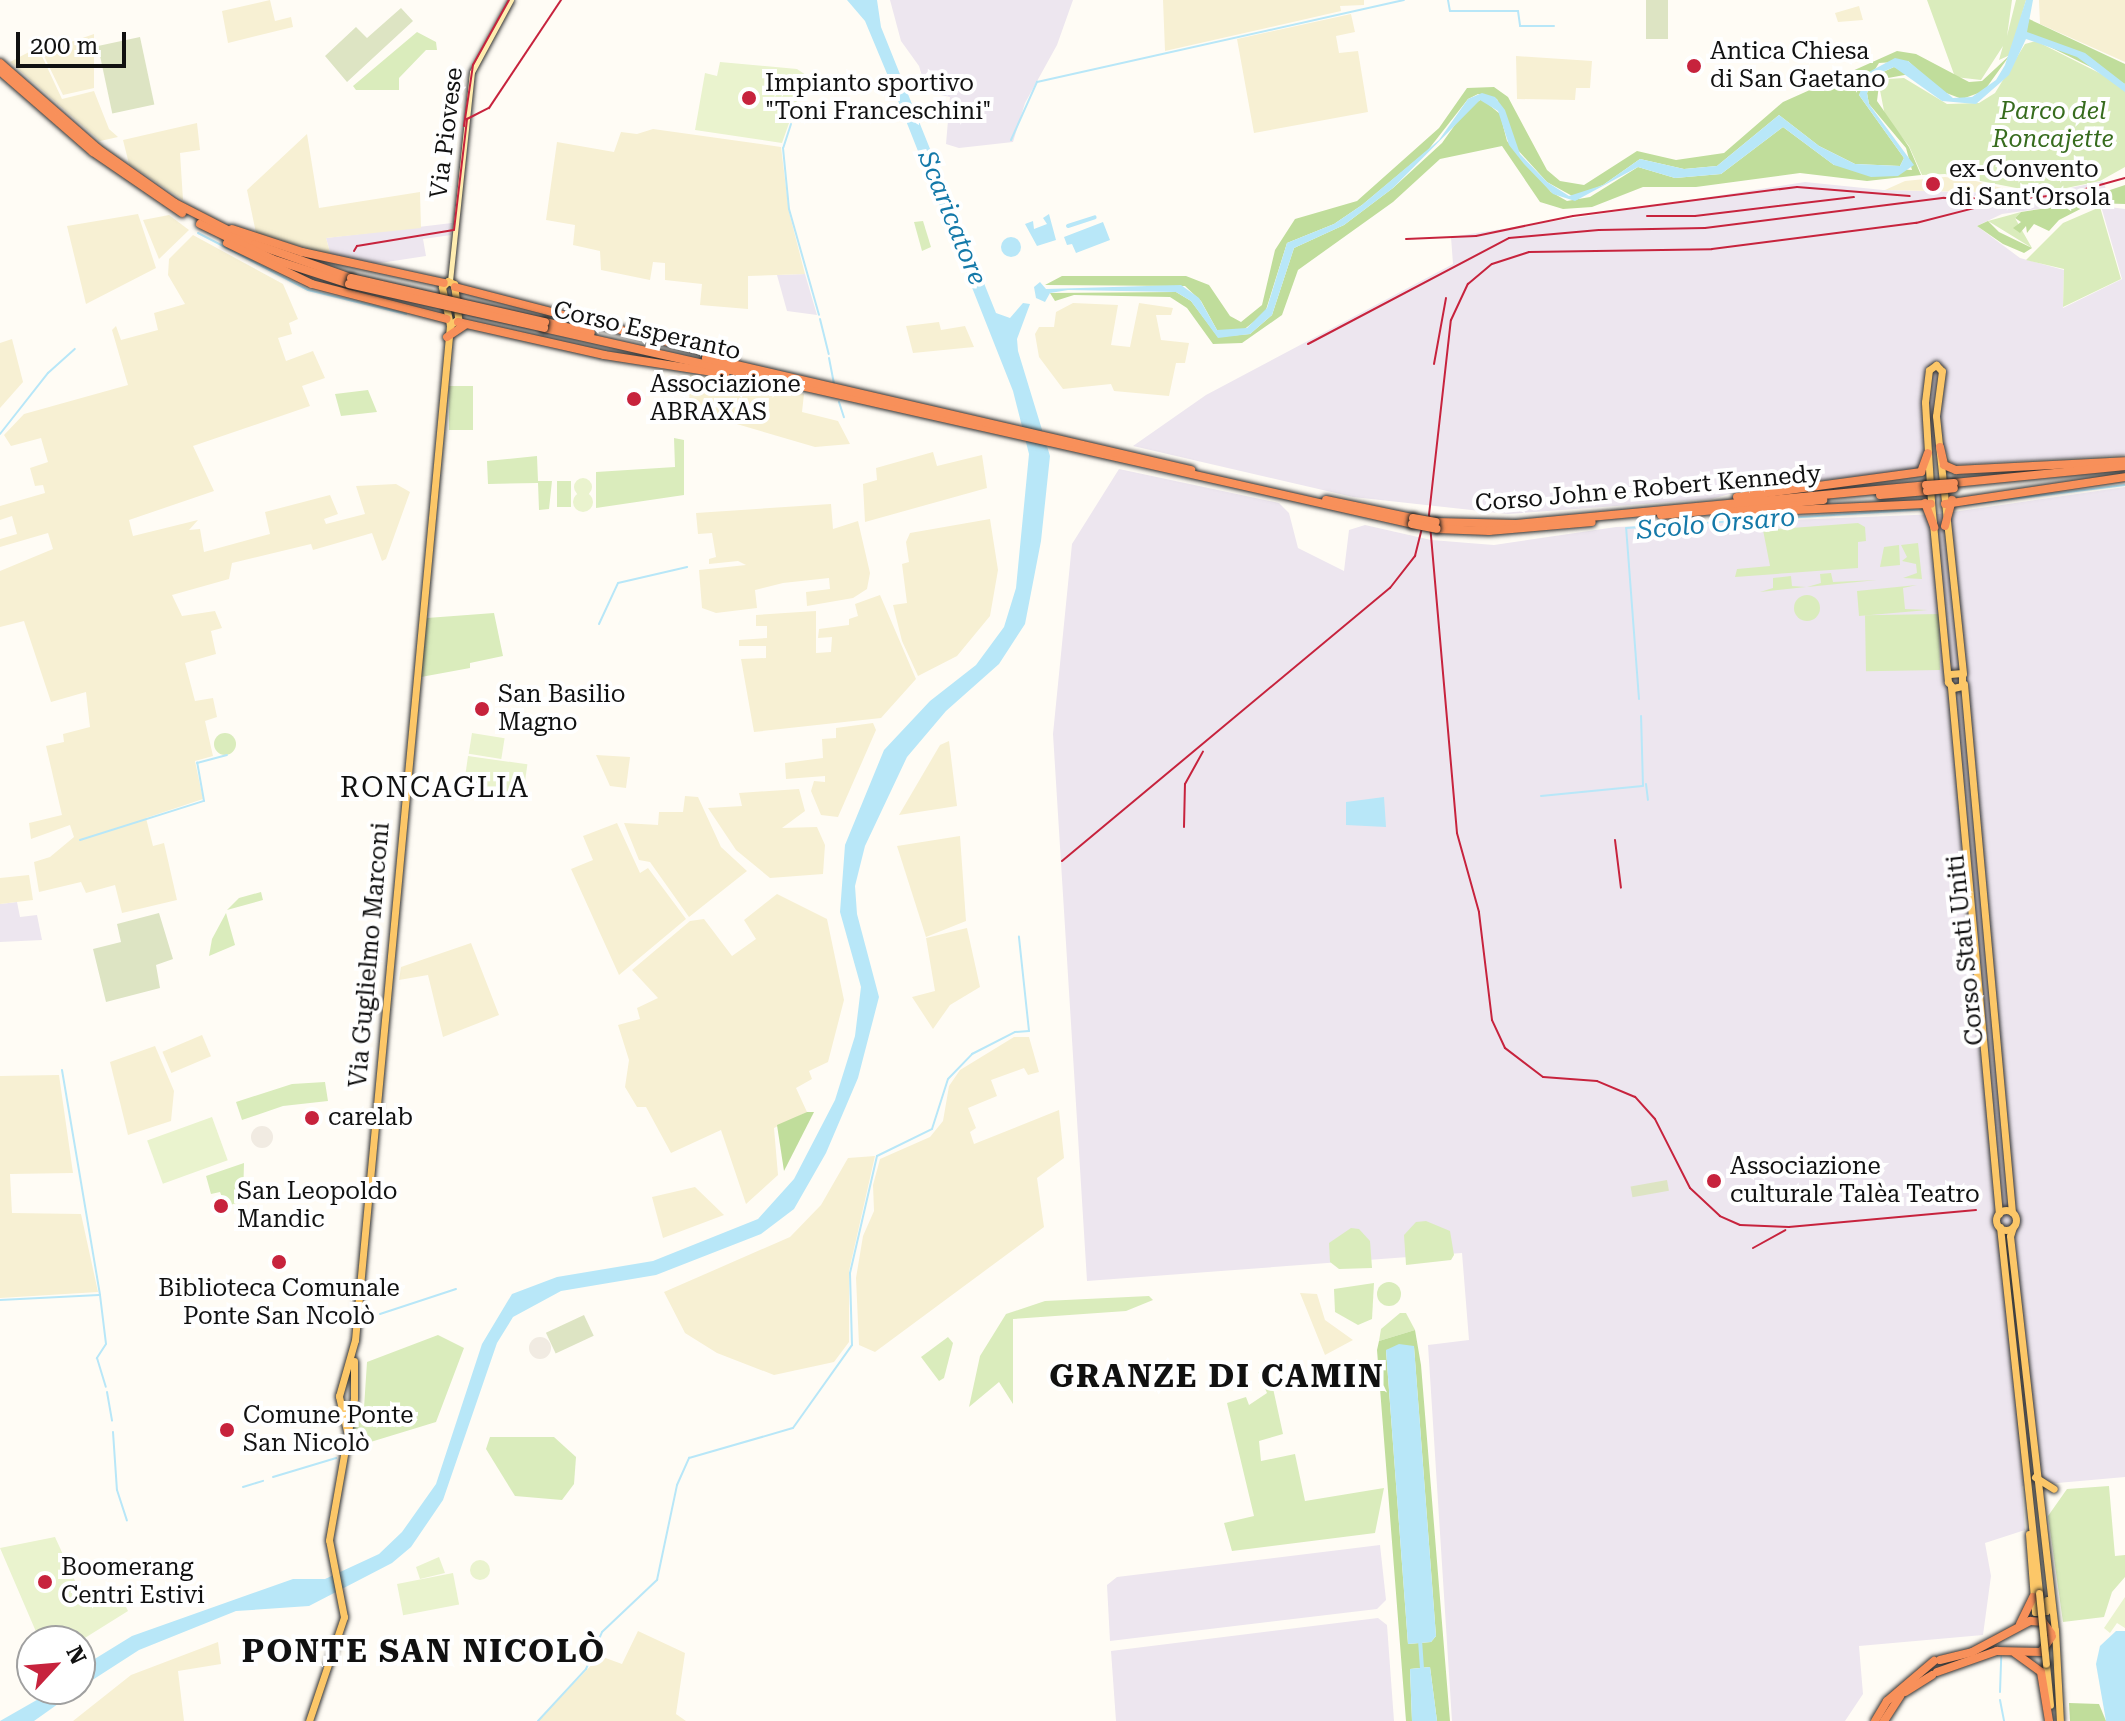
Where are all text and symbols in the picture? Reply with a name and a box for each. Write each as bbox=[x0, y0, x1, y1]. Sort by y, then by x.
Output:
scale bar bbox=[20, 16, 130, 66]
text: 200 m bbox=[30, 32, 98, 60]
place label: Antica Chiesa di San Gaetano bbox=[1710, 38, 1886, 94]
marker: Antica Chiesa di San Gaetano bbox=[1685, 57, 1703, 75]
street label: Via Piovese bbox=[425, 66, 469, 200]
place label: Impianto sportivo "Toni Franceschini" bbox=[765, 70, 991, 126]
marker: Impianto sportivo "Toni Franceschini" bbox=[740, 89, 758, 107]
park label: Parco del Roncajette bbox=[1992, 98, 2114, 154]
water label: Scaricatore bbox=[911, 146, 993, 290]
place label: ex-Convento di Sant'Orsola bbox=[1949, 156, 2111, 212]
marker: ex-Convento di Sant'Orsola bbox=[1924, 175, 1942, 193]
street label: Corso Esperanto bbox=[551, 295, 743, 367]
place label: Associazione ABRAXAS bbox=[650, 371, 801, 427]
marker: Associazione ABRAXAS bbox=[625, 390, 643, 408]
street label: Corso John e Robert Kennedy bbox=[1474, 460, 1822, 518]
water label: Scolo Orsaro bbox=[1636, 502, 1796, 546]
place label: San Basilio Magno bbox=[498, 681, 625, 737]
marker: San Basilio Magno bbox=[473, 700, 491, 718]
district label: RONCAGLIA bbox=[340, 771, 530, 805]
street label: Via Guglielmo Marconi bbox=[344, 821, 396, 1089]
street label: Corso Stati Uniti bbox=[1942, 853, 1990, 1047]
place label: carelab bbox=[328, 1104, 413, 1132]
marker: carelab bbox=[303, 1109, 321, 1127]
place label: Associazione culturale Talèa Teatro bbox=[1730, 1153, 1980, 1209]
marker: Associazione culturale Talèa Teatro bbox=[1705, 1172, 1723, 1190]
place label: San Leopoldo Mandic bbox=[237, 1178, 398, 1234]
marker: San Leopoldo Mandic bbox=[212, 1197, 230, 1215]
marker: Biblioteca Comunale Ponte San Ncolò bbox=[270, 1253, 288, 1271]
place label: Biblioteca Comunale Ponte San Ncolò bbox=[158, 1275, 400, 1331]
district label: GRANZE DI CAMIN bbox=[1049, 1357, 1385, 1395]
place label: Comune Ponte San Nicolò bbox=[243, 1402, 413, 1458]
marker: Comune Ponte San Nicolò bbox=[218, 1421, 236, 1439]
place label: Boomerang Centri Estivi bbox=[61, 1554, 205, 1610]
marker: Boomerang Centri Estivi bbox=[36, 1573, 54, 1591]
north arrow bbox=[16, 1625, 96, 1705]
district label: PONTE SAN NICOLÒ bbox=[242, 1632, 606, 1670]
text: N bbox=[61, 1642, 91, 1668]

